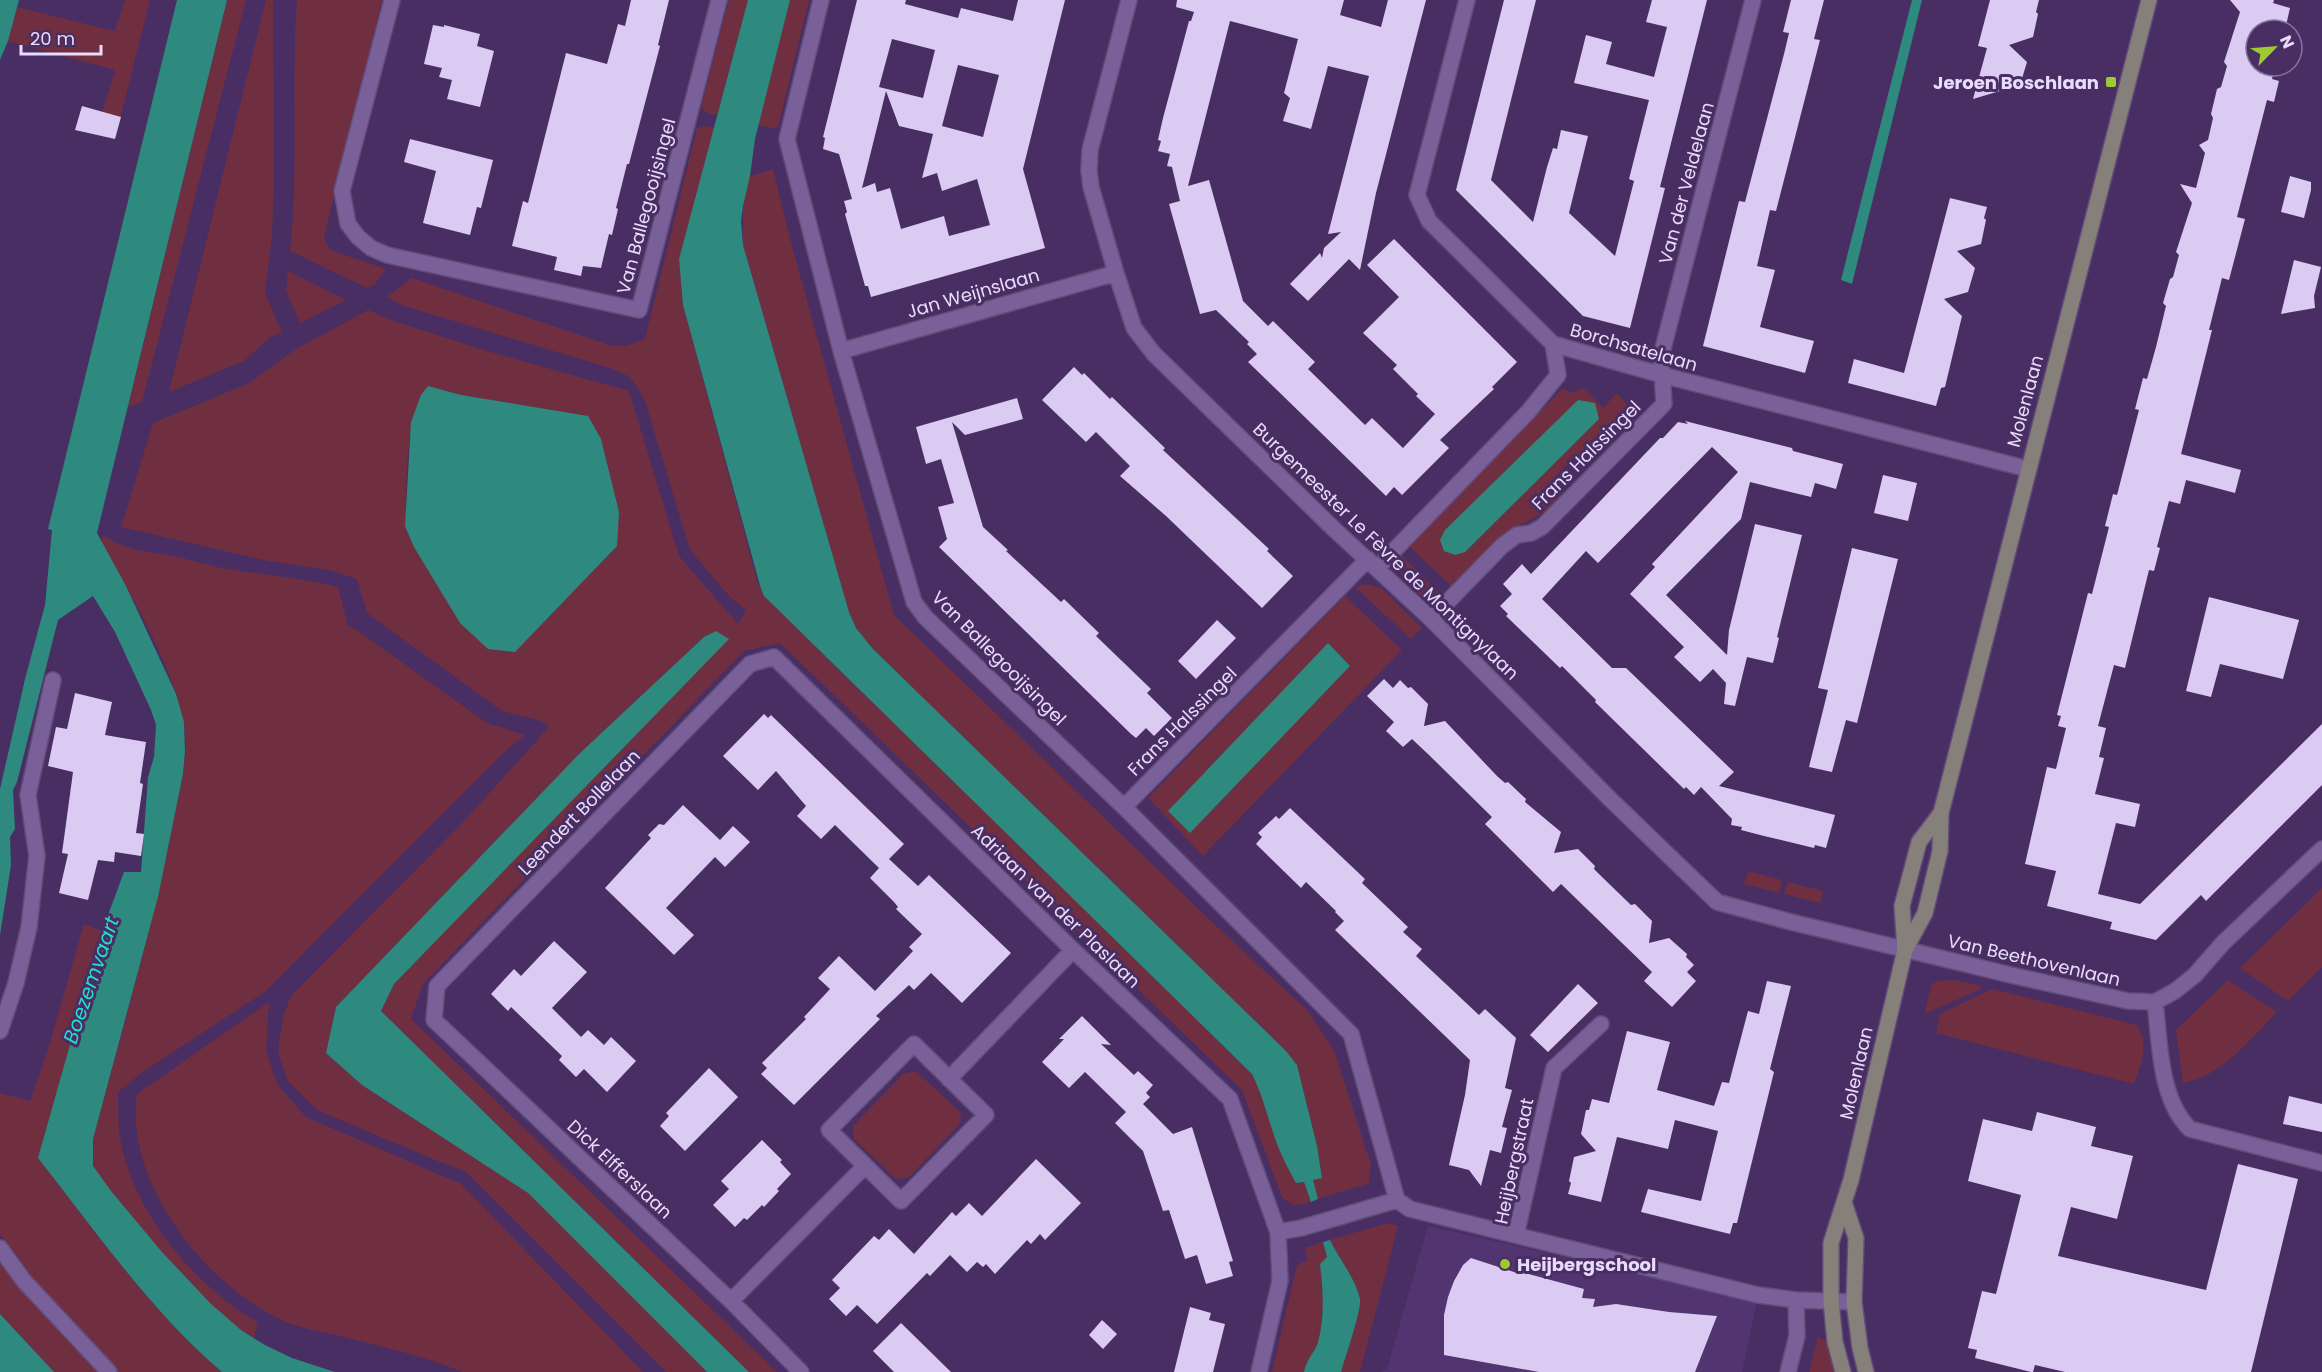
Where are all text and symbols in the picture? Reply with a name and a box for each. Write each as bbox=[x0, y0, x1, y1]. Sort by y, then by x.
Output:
scale bar bbox=[21, 18, 100, 56]
north arrow bbox=[2244, 18, 2304, 78]
text: 20 m bbox=[30, 26, 75, 51]
text: N bbox=[2274, 32, 2300, 52]
place label: Jeroen Boschlaan bbox=[1933, 70, 2099, 95]
marker: Jeroen Boschlaan bbox=[2104, 75, 2118, 89]
street label: Van der Veldelaan bbox=[1652, 99, 1720, 267]
street label: Van Ballegooijsingel bbox=[610, 115, 682, 297]
street label: Jan Weijnslaan bbox=[904, 262, 1042, 324]
street label: Borchsatelaan bbox=[1567, 317, 1701, 377]
street label: Molenlaan bbox=[2001, 352, 2049, 450]
street label: Frans Halssingel bbox=[1526, 395, 1646, 515]
street label: Burgemeester Le Fèvre de Montignylaan bbox=[1248, 417, 1524, 685]
street label: Van Ballegooijsingel bbox=[926, 585, 1072, 731]
street label: Frans Halssingel bbox=[1122, 661, 1242, 781]
street label: Leendert Bollelaan bbox=[512, 744, 646, 880]
street label: Adriaan van der Plaslaan bbox=[966, 818, 1146, 994]
water label: Boezemvaart bbox=[56, 912, 126, 1047]
street label: Van Beethovenlaan bbox=[1945, 928, 2123, 992]
street label: Molenlaan bbox=[1833, 1024, 1879, 1122]
street label: Heijbergstraat bbox=[1488, 1096, 1540, 1226]
street label: Dick Elfferslaan bbox=[562, 1114, 678, 1224]
place label: Heijbergschool bbox=[1517, 1252, 1656, 1277]
marker: Heijbergschool bbox=[1498, 1257, 1512, 1271]

